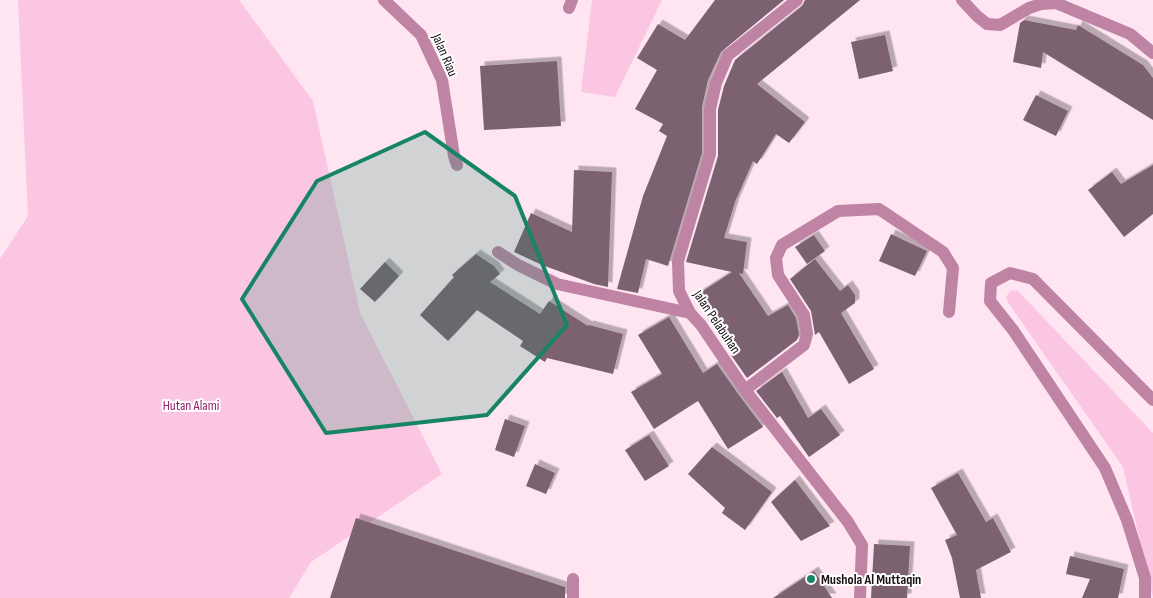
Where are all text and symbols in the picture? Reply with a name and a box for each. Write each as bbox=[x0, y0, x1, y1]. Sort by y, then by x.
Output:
street label: Jalan Riau bbox=[428, 30, 462, 79]
street label: Jalan Pelabuhan bbox=[689, 286, 744, 357]
park label: Hutan Alami bbox=[163, 397, 219, 414]
place label: Mushola Al Muttaqin bbox=[821, 571, 921, 588]
marker: Mushola Al Muttaqin bbox=[805, 573, 817, 585]

